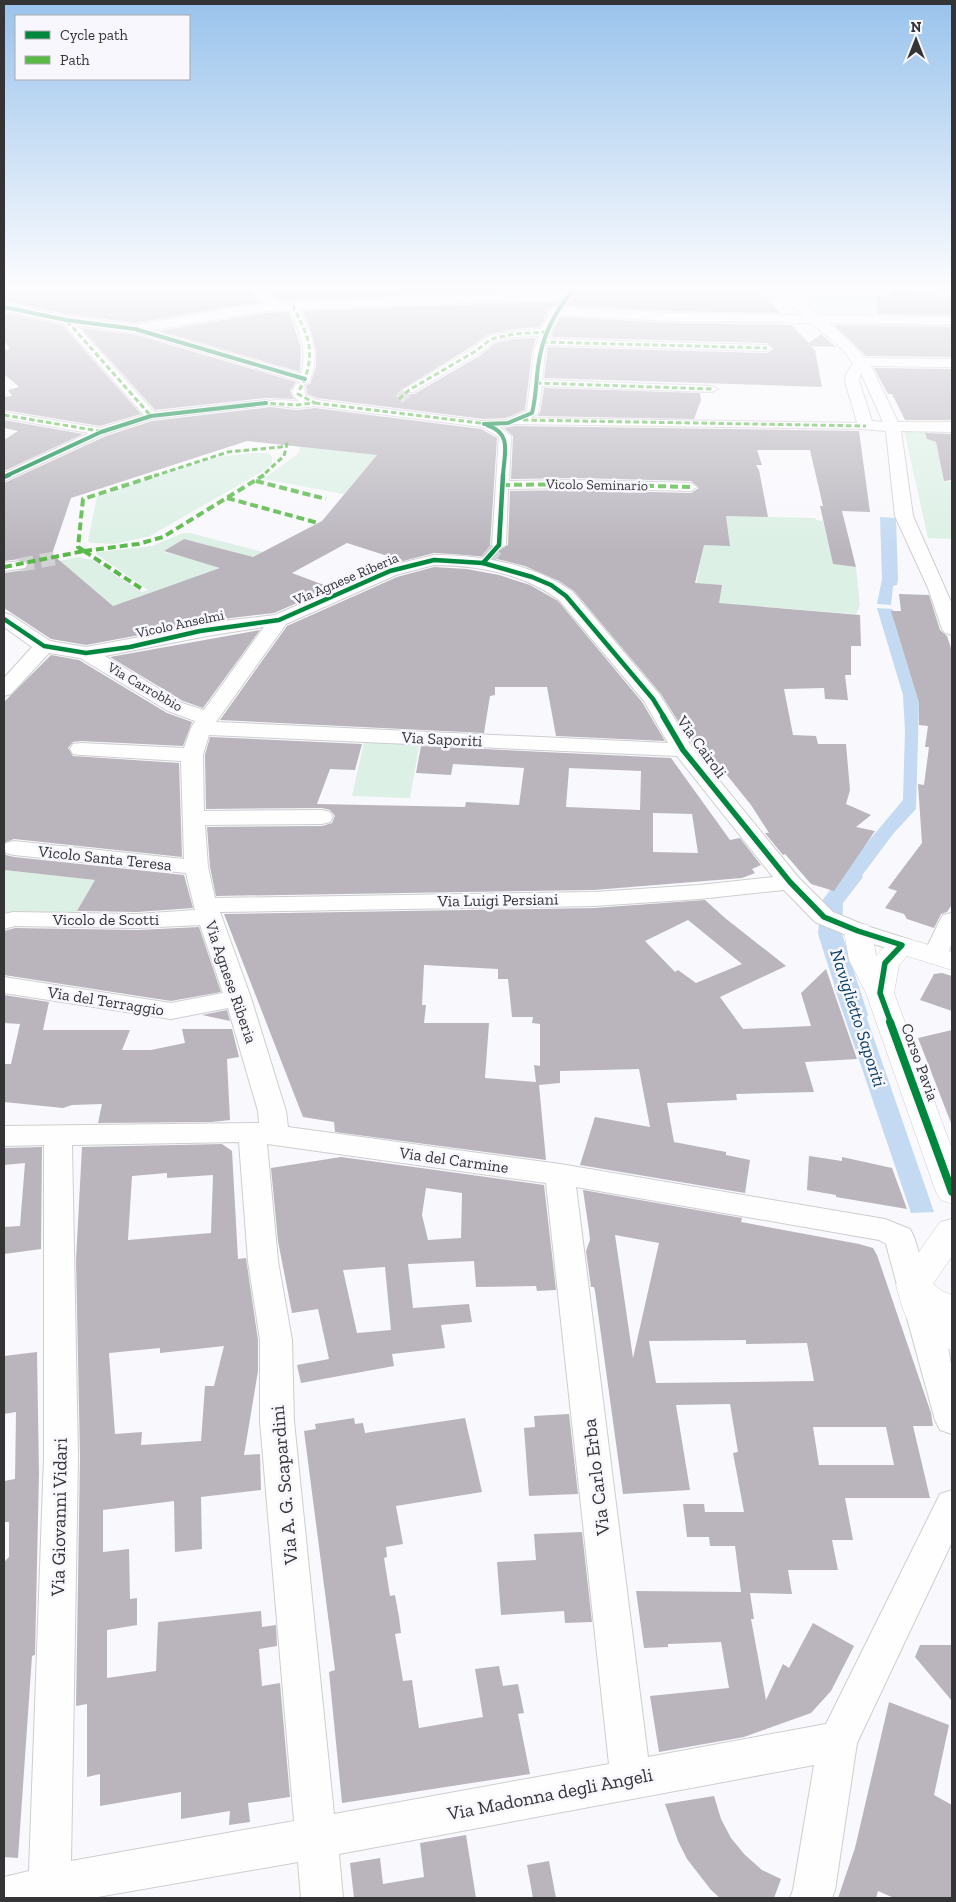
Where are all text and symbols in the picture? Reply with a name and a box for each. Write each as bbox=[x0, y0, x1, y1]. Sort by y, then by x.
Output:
legend bbox=[15, 15, 190, 80]
north arrow bbox=[891, 15, 941, 65]
text: N bbox=[911, 19, 922, 36]
text: Cycle path bbox=[60, 26, 129, 44]
text: Path bbox=[60, 51, 90, 69]
street label: Vicolo Seminario bbox=[545, 476, 648, 494]
street label: Via Agnese Riberia bbox=[290, 549, 401, 609]
street label: Vicolo Anselmi bbox=[133, 606, 226, 642]
street label: Via Carrobbio bbox=[104, 658, 185, 715]
street label: Via Cairoli bbox=[673, 711, 731, 782]
street label: Via Saporiti bbox=[400, 727, 483, 751]
street label: Vicolo Santa Teresa bbox=[36, 841, 173, 874]
street label: Via Luigi Persiani bbox=[436, 889, 559, 911]
street label: Vicolo de Scotti bbox=[52, 910, 160, 929]
street label: Via Agnese Riberia bbox=[201, 917, 261, 1046]
water label: Naviglietto Saporiti bbox=[825, 946, 891, 1090]
street label: Via del Terraggio bbox=[45, 982, 166, 1020]
street label: Corso Pavia bbox=[897, 1021, 943, 1104]
street label: Via del Carmine bbox=[397, 1143, 510, 1177]
street label: Via A. G. Scapardini bbox=[266, 1404, 303, 1567]
street label: Via Carlo Erba bbox=[577, 1417, 615, 1538]
street label: Via Giovanni Vidari bbox=[46, 1438, 72, 1597]
street label: Via Madonna degli Angeli bbox=[444, 1763, 655, 1825]

